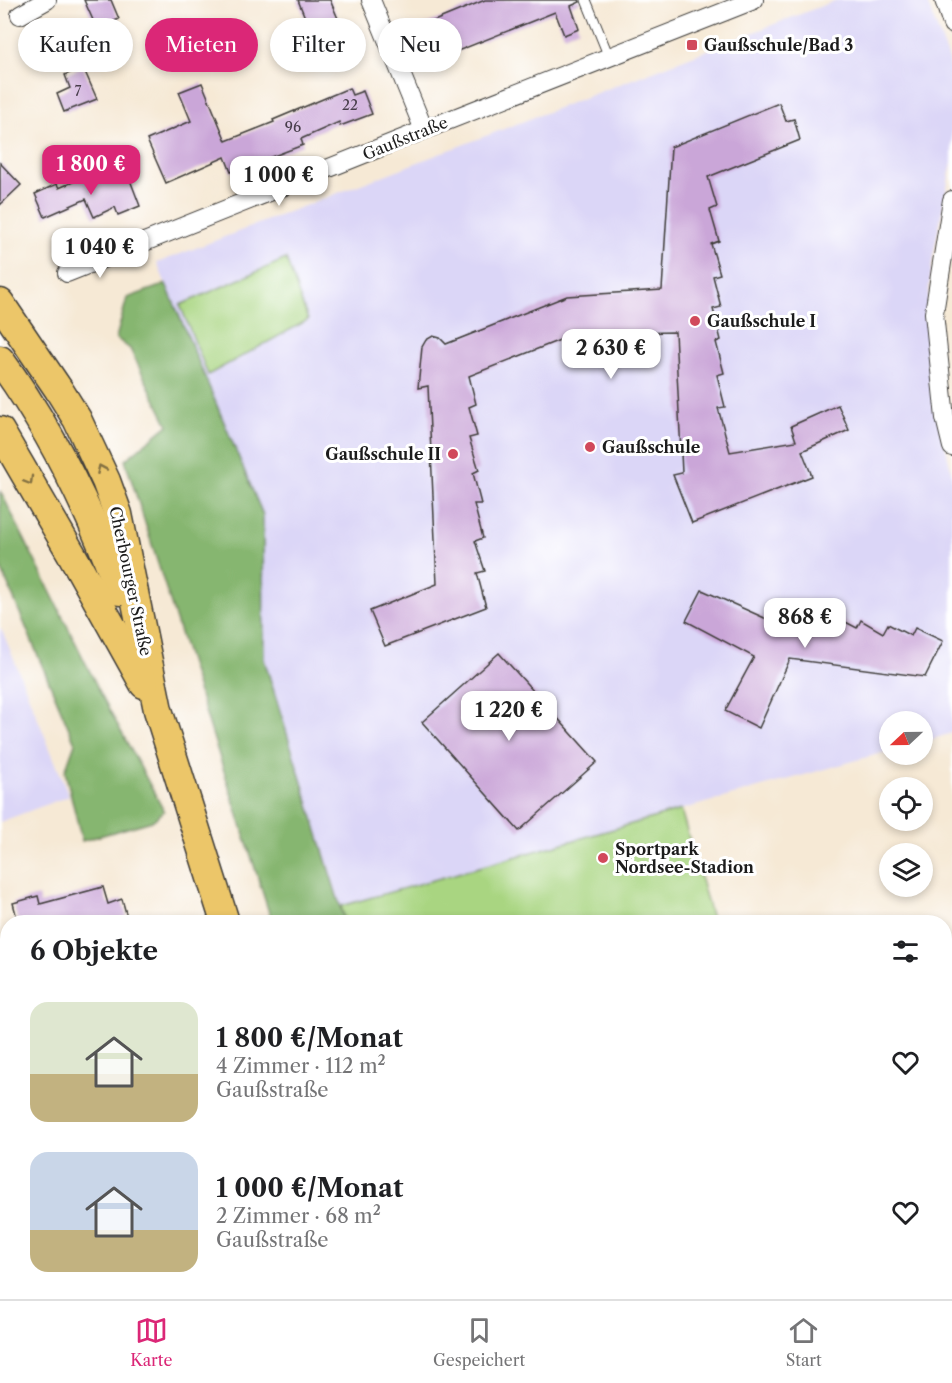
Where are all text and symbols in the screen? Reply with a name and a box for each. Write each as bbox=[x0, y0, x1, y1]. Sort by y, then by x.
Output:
chip: Kaufen bbox=[18, 18, 133, 72]
chip: Mieten bbox=[145, 18, 258, 72]
chip: Filter bbox=[270, 18, 366, 72]
chip: Neu bbox=[378, 18, 462, 72]
place label: Gaußschule/Bad 3 bbox=[704, 35, 853, 55]
marker: Gaußschule/Bad 3 bbox=[685, 38, 699, 52]
house number: 7 bbox=[75, 82, 82, 100]
house number: 22 bbox=[342, 96, 358, 114]
street label: Gaußstraße bbox=[360, 112, 451, 164]
house number: 96 bbox=[285, 118, 301, 136]
pin: 1 800 € bbox=[36, 145, 146, 196]
text: 1 800 € bbox=[56, 152, 126, 176]
pin: 1 000 € bbox=[224, 156, 334, 207]
text: 1 000 € bbox=[244, 163, 314, 187]
pin: 1 040 € bbox=[45, 228, 155, 279]
text: 1 040 € bbox=[65, 235, 135, 259]
place label: Gaußschule I bbox=[707, 311, 816, 331]
marker: Gaußschule I bbox=[688, 314, 702, 328]
pin: 2 630 € bbox=[556, 329, 666, 380]
text: 2 630 € bbox=[576, 336, 646, 360]
place label: Gaußschule bbox=[602, 437, 701, 457]
marker: Gaußschule bbox=[583, 440, 597, 454]
place label: Gaußschule II bbox=[325, 444, 441, 464]
marker: Gaußschule II bbox=[446, 447, 460, 461]
one-way arrow bbox=[96, 465, 108, 476]
one-way arrow bbox=[22, 475, 34, 485]
street label: Cherbourger Straße bbox=[105, 504, 157, 658]
pin: 868 € bbox=[763, 598, 847, 649]
text: 868 € bbox=[778, 605, 832, 629]
pin: 1 220 € bbox=[454, 691, 564, 742]
text: 1 220 € bbox=[475, 698, 543, 722]
north arrow bbox=[879, 711, 933, 765]
map controls bbox=[879, 711, 933, 897]
button: locate bbox=[879, 777, 933, 831]
place label: Sportpark Nordsee-Stadion bbox=[615, 839, 754, 877]
button: layers bbox=[879, 843, 933, 897]
marker: Sportpark Nordsee-Stadion bbox=[596, 851, 610, 865]
text: 6 Objekte bbox=[30, 935, 158, 967]
icon: filters bbox=[889, 935, 922, 968]
text: 1 800 €/Monat bbox=[216, 1022, 403, 1054]
icon: home bbox=[78, 1026, 150, 1098]
icon: heart bbox=[889, 1046, 922, 1079]
text: 4 Zimmer · 112 m² bbox=[216, 1054, 386, 1078]
text: Gaußstraße bbox=[216, 1078, 329, 1102]
text: 1 000 €/Monat bbox=[216, 1172, 404, 1204]
icon: home bbox=[78, 1176, 150, 1248]
icon: heart bbox=[889, 1196, 922, 1229]
text: 2 Zimmer · 68 m² bbox=[216, 1204, 381, 1228]
text: Gaußstraße bbox=[216, 1228, 329, 1252]
tab: Karte bbox=[130, 1314, 172, 1370]
tab: Gespeichert bbox=[433, 1314, 525, 1370]
tab: Start bbox=[786, 1314, 822, 1370]

